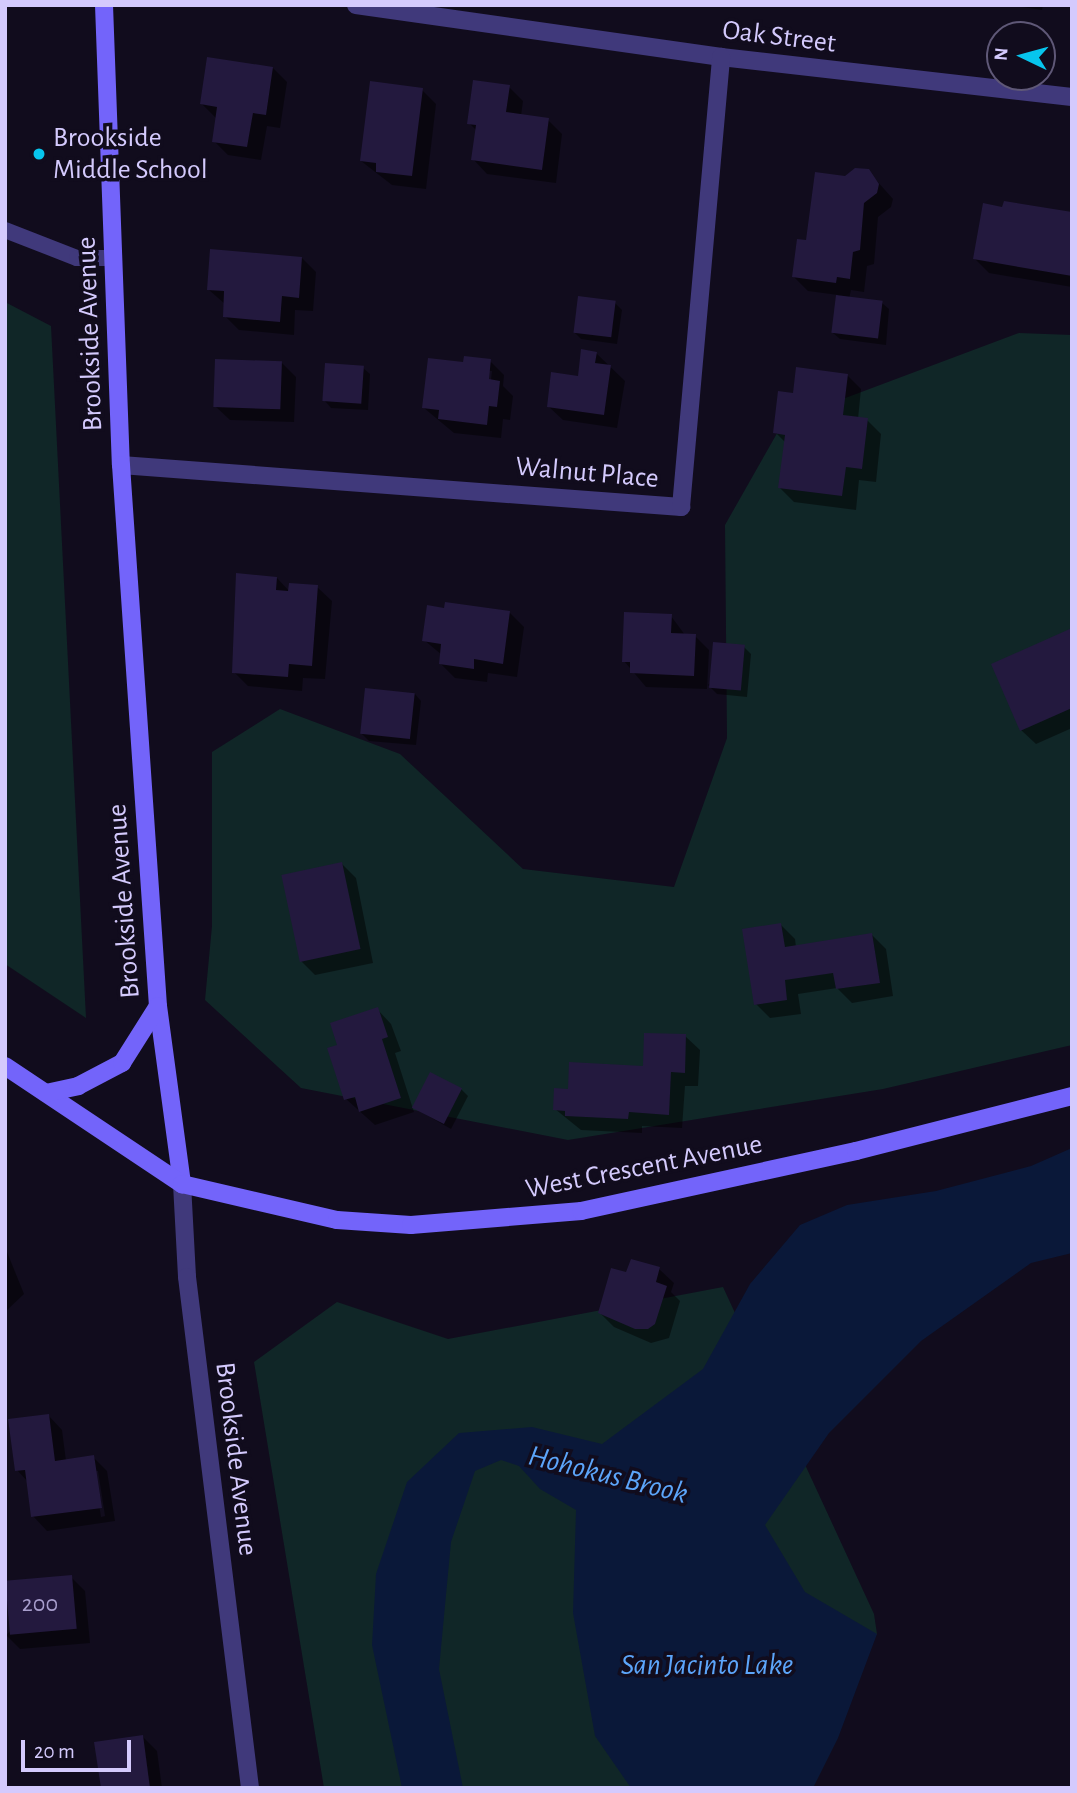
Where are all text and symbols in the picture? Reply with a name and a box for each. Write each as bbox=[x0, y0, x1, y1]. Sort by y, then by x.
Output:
street label: Oak Street bbox=[720, 13, 838, 61]
north arrow bbox=[986, 21, 1056, 91]
text: N bbox=[992, 47, 1012, 62]
place label: Brookside Middle School bbox=[53, 121, 208, 187]
marker: Brookside Middle School bbox=[31, 146, 47, 162]
street label: Brookside Avenue bbox=[70, 236, 110, 432]
street label: Walnut Place bbox=[514, 450, 660, 496]
street label: Brookside Avenue bbox=[100, 803, 148, 999]
street label: West Crescent Avenue bbox=[523, 1128, 765, 1206]
street label: Brookside Avenue bbox=[207, 1360, 265, 1558]
water label: Hohokus Brook bbox=[525, 1438, 691, 1512]
house number: 200 bbox=[22, 1591, 58, 1619]
water label: San Jacinto Lake bbox=[621, 1647, 793, 1683]
scale bar bbox=[24, 1727, 135, 1771]
text: 20 m bbox=[34, 1741, 75, 1762]

